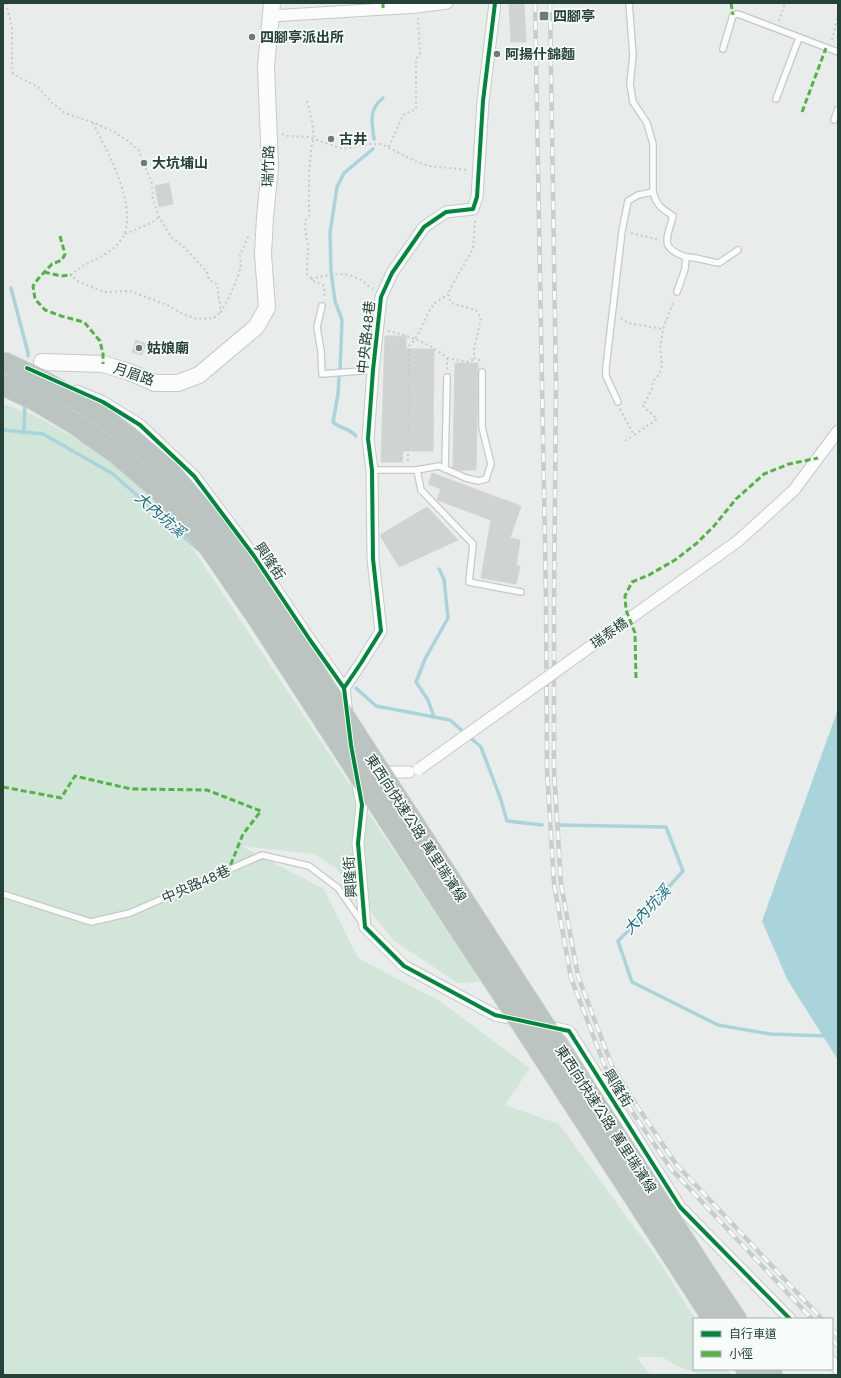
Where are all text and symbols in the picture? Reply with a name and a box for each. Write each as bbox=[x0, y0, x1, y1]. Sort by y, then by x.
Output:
place label: 四腳亭 bbox=[553, 8, 595, 24]
marker: 四腳亭 bbox=[538, 10, 550, 22]
place label: 四腳亭派出所 bbox=[260, 29, 344, 45]
marker: 四腳亭派出所 bbox=[247, 32, 257, 42]
place label: 阿揚什錦麵 bbox=[505, 46, 575, 62]
marker: 阿揚什錦麵 bbox=[492, 49, 502, 59]
place label: 古井 bbox=[339, 131, 367, 147]
marker: 古井 bbox=[326, 134, 336, 144]
street label: 瑞竹路 bbox=[259, 145, 277, 187]
place label: 大坑埔山 bbox=[152, 155, 208, 171]
marker: 大坑埔山 bbox=[139, 158, 149, 168]
street label: 中央路48巷 bbox=[354, 300, 378, 374]
place label: 姑娘廟 bbox=[147, 340, 189, 356]
marker: 姑娘廟 bbox=[134, 343, 144, 353]
street label: 月眉路 bbox=[112, 360, 156, 388]
water label: 大內坑溪 bbox=[131, 489, 190, 543]
street label: 興隆街 bbox=[252, 539, 288, 583]
street label: 瑞泰橋 bbox=[587, 614, 631, 652]
street label: 東西向快速公路 萬里瑞濱線 bbox=[362, 751, 470, 905]
street label: 興隆街 bbox=[341, 855, 359, 899]
street label: 中央路48巷 bbox=[159, 862, 233, 906]
water label: 大內坑溪 bbox=[620, 880, 675, 938]
street label: 東西向快速公路 萬里瑞濱線 bbox=[552, 1042, 660, 1196]
street label: 興隆街 bbox=[600, 1066, 636, 1110]
legend bbox=[693, 1318, 833, 1370]
text: 自行車道 bbox=[729, 1327, 777, 1341]
text: 小徑 bbox=[729, 1347, 753, 1361]

